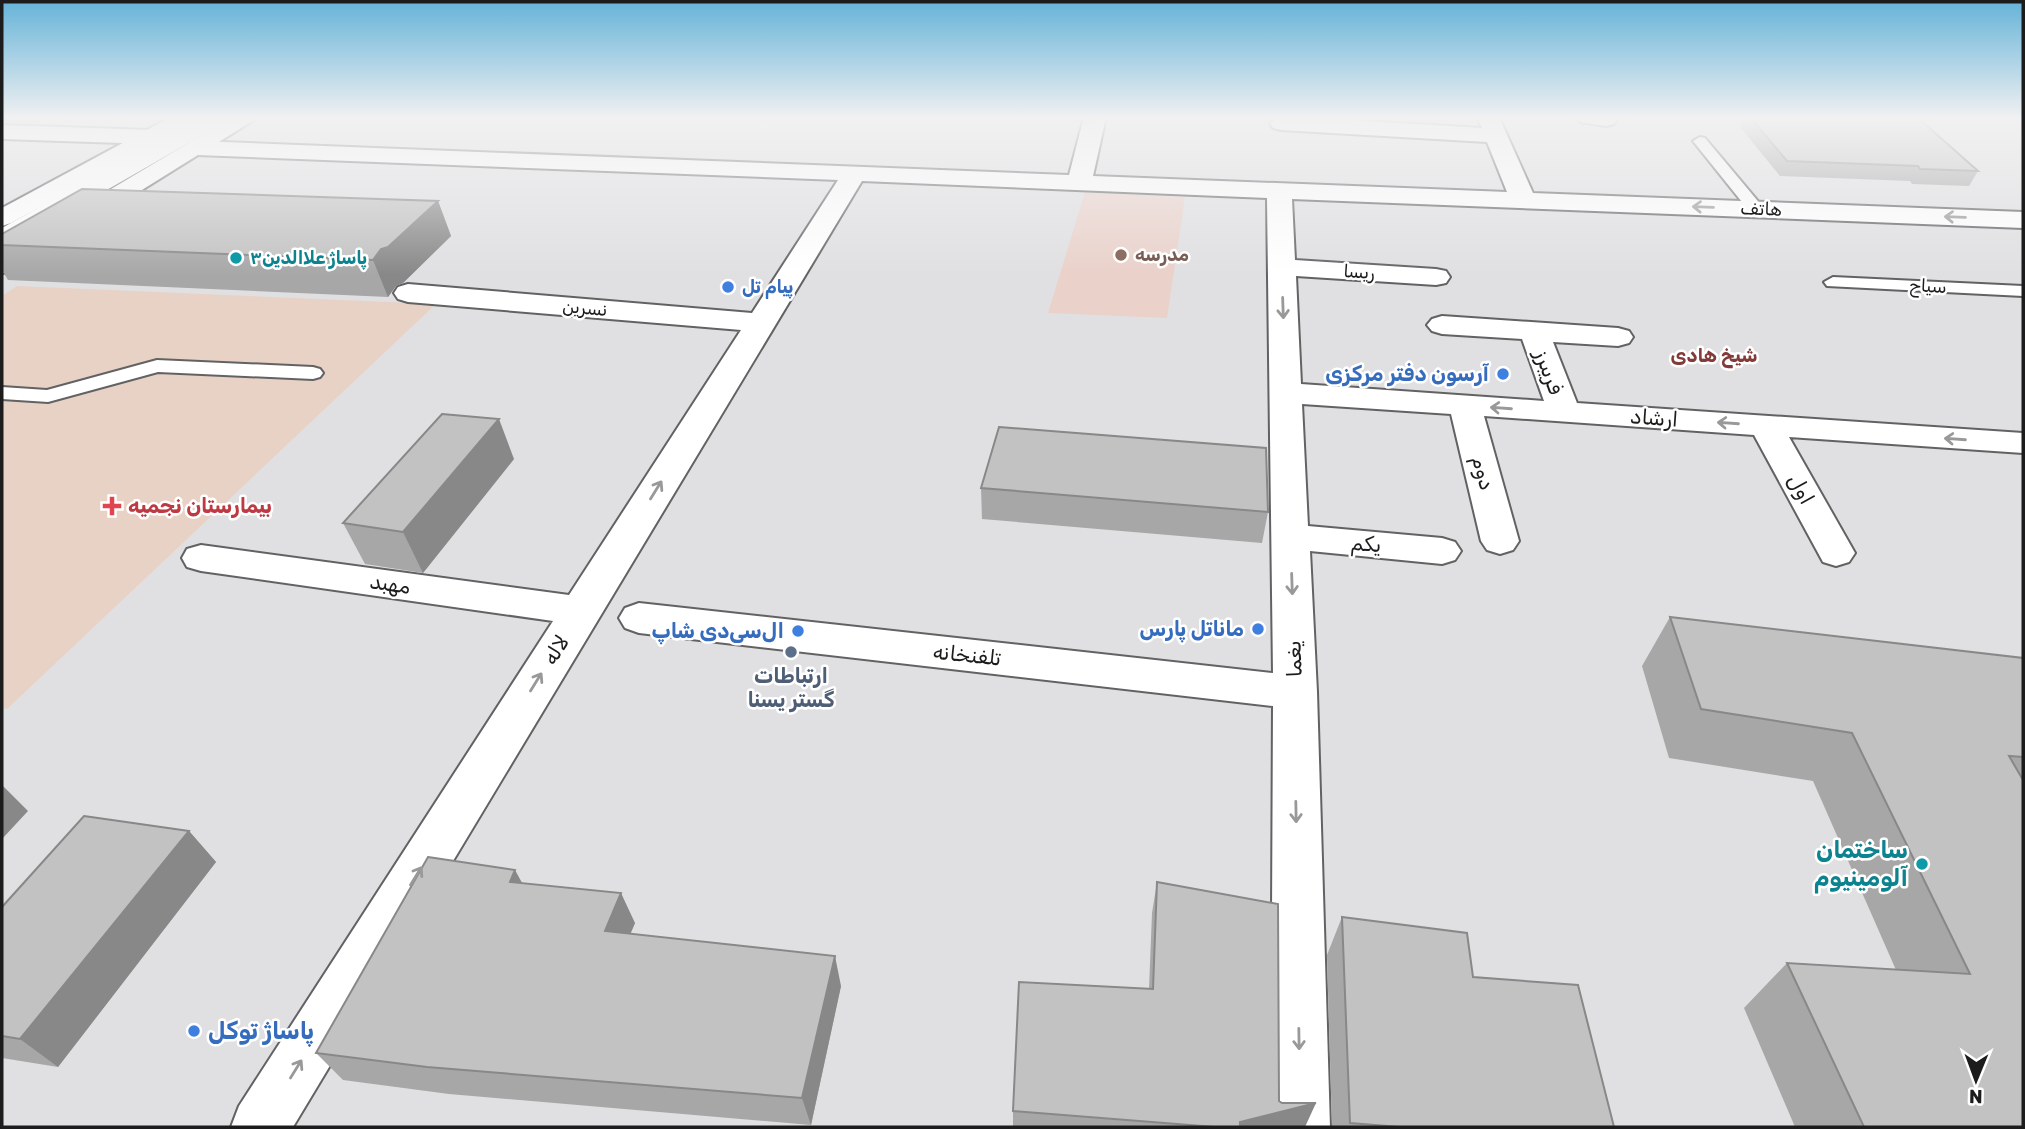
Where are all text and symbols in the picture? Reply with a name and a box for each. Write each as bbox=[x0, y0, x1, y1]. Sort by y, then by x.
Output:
street label: هاتف bbox=[1740, 197, 1782, 221]
one-way arrow bbox=[1692, 201, 1715, 214]
one-way arrow bbox=[1944, 210, 1967, 223]
place label: مدرسه bbox=[1135, 244, 1189, 266]
place label: پاساژ علاالدین۳ bbox=[250, 247, 367, 270]
marker: مدرسه bbox=[1113, 247, 1129, 263]
marker: پاساژ علاالدین۳ bbox=[228, 250, 244, 266]
street label: ریسا bbox=[1343, 260, 1376, 284]
street label: سیاح bbox=[1909, 274, 1947, 299]
place label: پیام تل bbox=[742, 276, 793, 299]
marker: پیام تل bbox=[720, 279, 736, 295]
street label: نسرین bbox=[562, 295, 608, 321]
one-way arrow bbox=[1276, 296, 1290, 319]
street label: فریبرز bbox=[1529, 344, 1569, 398]
district label: شیخ هادی bbox=[1670, 344, 1758, 369]
place label: آرسون دفتر مرکزی bbox=[1325, 361, 1489, 387]
marker: آرسون دفتر مرکزی bbox=[1495, 366, 1511, 382]
one-way arrow bbox=[1490, 401, 1513, 414]
street label: ارشاد bbox=[1629, 403, 1679, 432]
one-way arrow bbox=[1717, 416, 1740, 429]
one-way arrow bbox=[1944, 432, 1967, 445]
street label: دوم bbox=[1466, 453, 1500, 493]
street label: اول bbox=[1782, 469, 1820, 509]
one-way arrow bbox=[650, 480, 664, 500]
place label: بیمارستان نجمیه bbox=[128, 493, 272, 518]
marker: بیمارستان نجمیه bbox=[102, 496, 122, 516]
street label: یکم bbox=[1350, 530, 1382, 559]
street label: مهبد bbox=[368, 568, 412, 599]
one-way arrow bbox=[1285, 572, 1298, 595]
place label: ماناتل پارس bbox=[1139, 616, 1244, 643]
place label: ال‌سی‌دی شاپ bbox=[652, 618, 784, 645]
marker: ماناتل پارس bbox=[1250, 621, 1266, 637]
marker: ال‌سی‌دی شاپ bbox=[790, 623, 806, 639]
street label: لاله bbox=[537, 630, 574, 669]
street label: تلفنخانه bbox=[932, 638, 1003, 671]
street label: یغما bbox=[1280, 640, 1307, 678]
marker: ارتباطات گستر یسنا bbox=[783, 644, 799, 660]
place label: ارتباطات گستر یسنا bbox=[748, 663, 835, 713]
one-way arrow bbox=[529, 673, 543, 693]
one-way arrow bbox=[1289, 800, 1303, 823]
place label: ساختمان آلومینیوم bbox=[1813, 836, 1909, 894]
marker: ساختمان آلومینیوم bbox=[1914, 856, 1930, 872]
one-way arrow bbox=[409, 866, 423, 886]
place label: پاساژ توکل bbox=[208, 1017, 314, 1048]
marker: پاساژ توکل bbox=[186, 1023, 202, 1039]
one-way arrow bbox=[1292, 1027, 1306, 1050]
north arrow bbox=[1941, 1045, 2011, 1115]
one-way arrow bbox=[289, 1060, 303, 1080]
text: N bbox=[1969, 1085, 1983, 1108]

